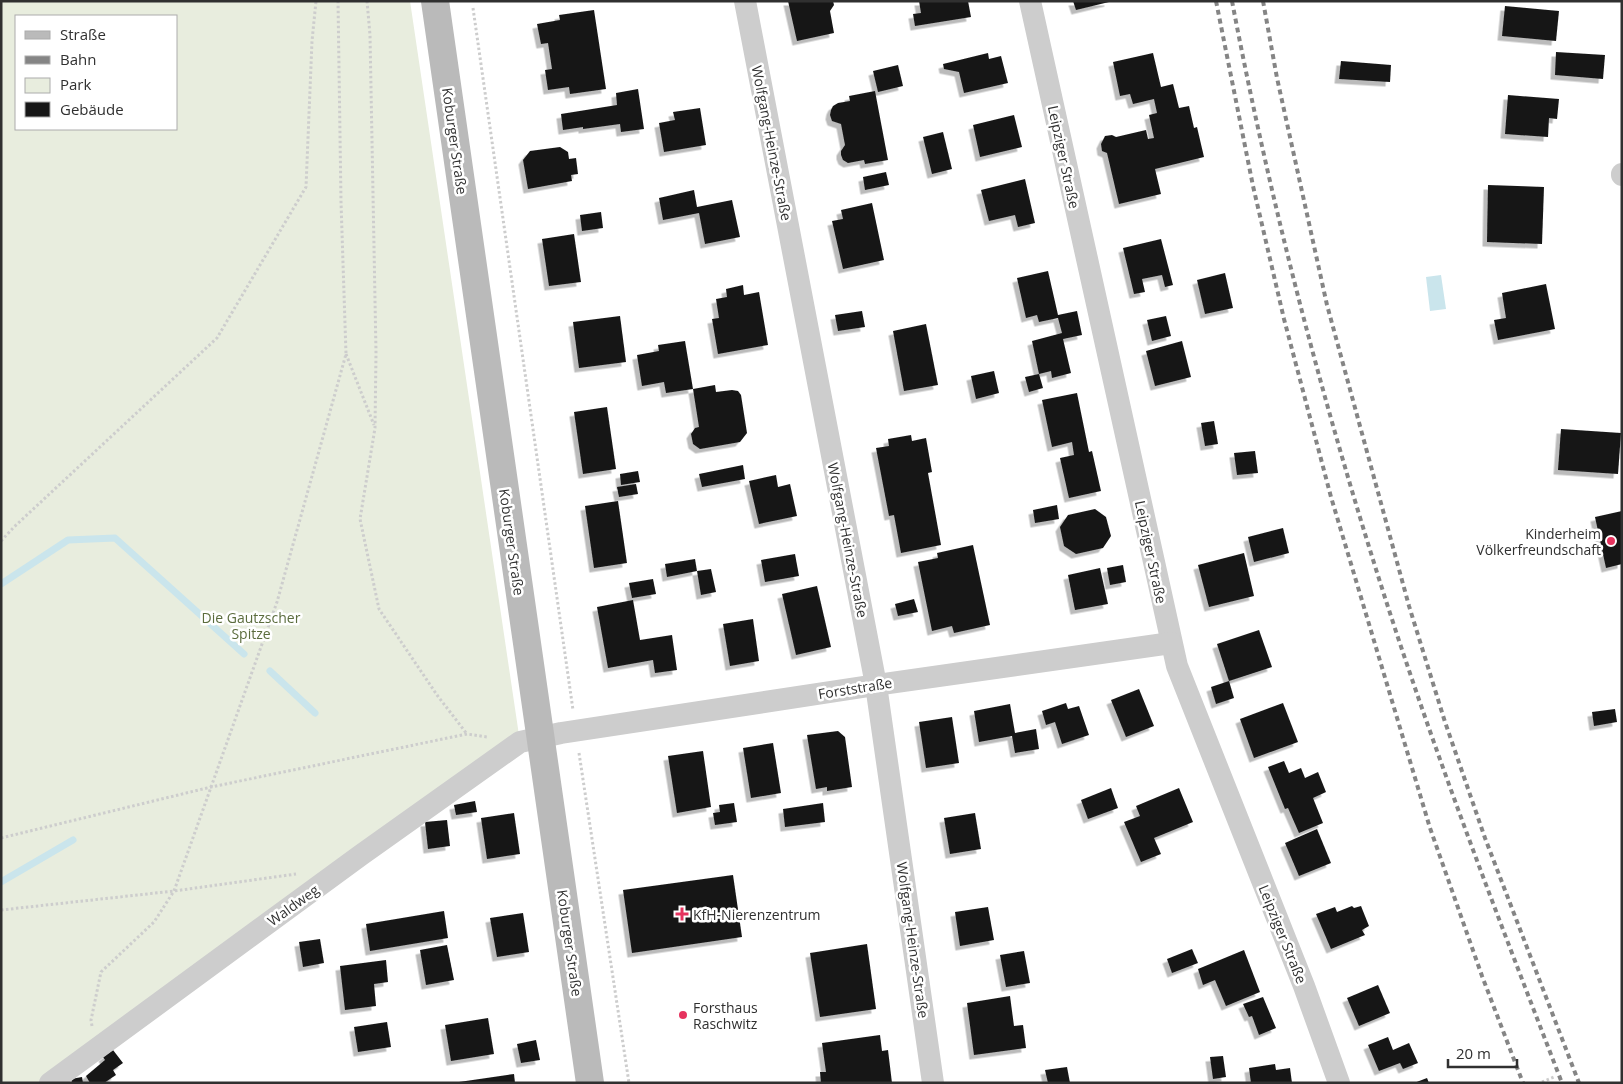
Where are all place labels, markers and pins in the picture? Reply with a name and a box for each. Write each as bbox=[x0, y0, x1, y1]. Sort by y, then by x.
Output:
place label: Kinderheim Völkerfreundschaft bbox=[1476, 524, 1601, 559]
marker: Kinderheim Völkerfreundschaft bbox=[1605, 535, 1617, 547]
place label: KfH-Nierenzentrum bbox=[693, 905, 820, 924]
marker: KfH-Nierenzentrum bbox=[675, 907, 689, 921]
place label: Forsthaus Raschwitz bbox=[693, 998, 758, 1033]
marker: Forsthaus Raschwitz bbox=[677, 1009, 689, 1021]

